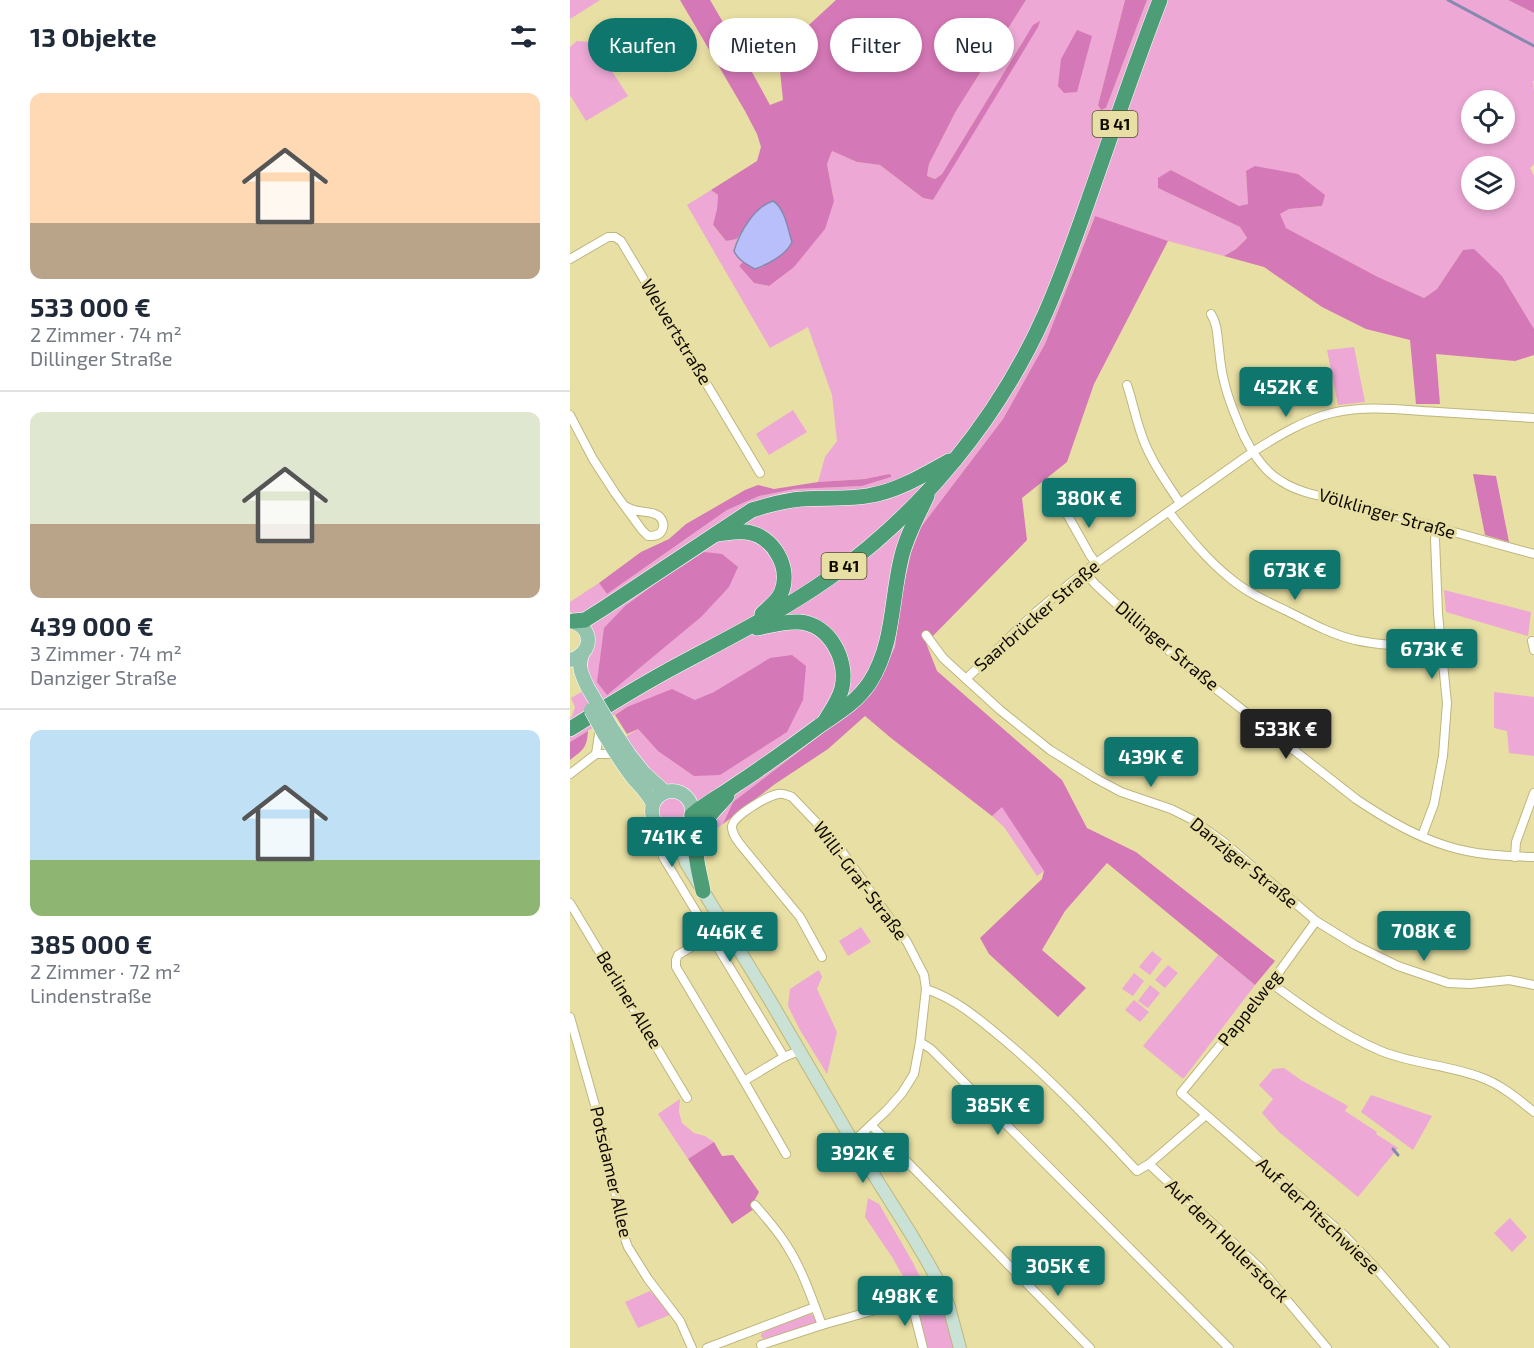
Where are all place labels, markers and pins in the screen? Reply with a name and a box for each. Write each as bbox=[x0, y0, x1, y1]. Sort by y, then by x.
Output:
pin: 452K € bbox=[1237, 367, 1335, 418]
pin: 380K € bbox=[1040, 478, 1138, 529]
pin: 673K € bbox=[1246, 550, 1344, 601]
pin: 673K € bbox=[1383, 629, 1481, 680]
pin: 533K € bbox=[1237, 709, 1335, 760]
pin: 439K € bbox=[1102, 737, 1200, 788]
pin: 741K € bbox=[623, 817, 721, 868]
pin: 708K € bbox=[1375, 911, 1473, 962]
pin: 446K € bbox=[681, 912, 779, 963]
pin: 385K € bbox=[949, 1085, 1047, 1136]
pin: 392K € bbox=[814, 1133, 912, 1184]
pin: 305K € bbox=[1009, 1246, 1107, 1297]
pin: 498K € bbox=[856, 1276, 954, 1327]

